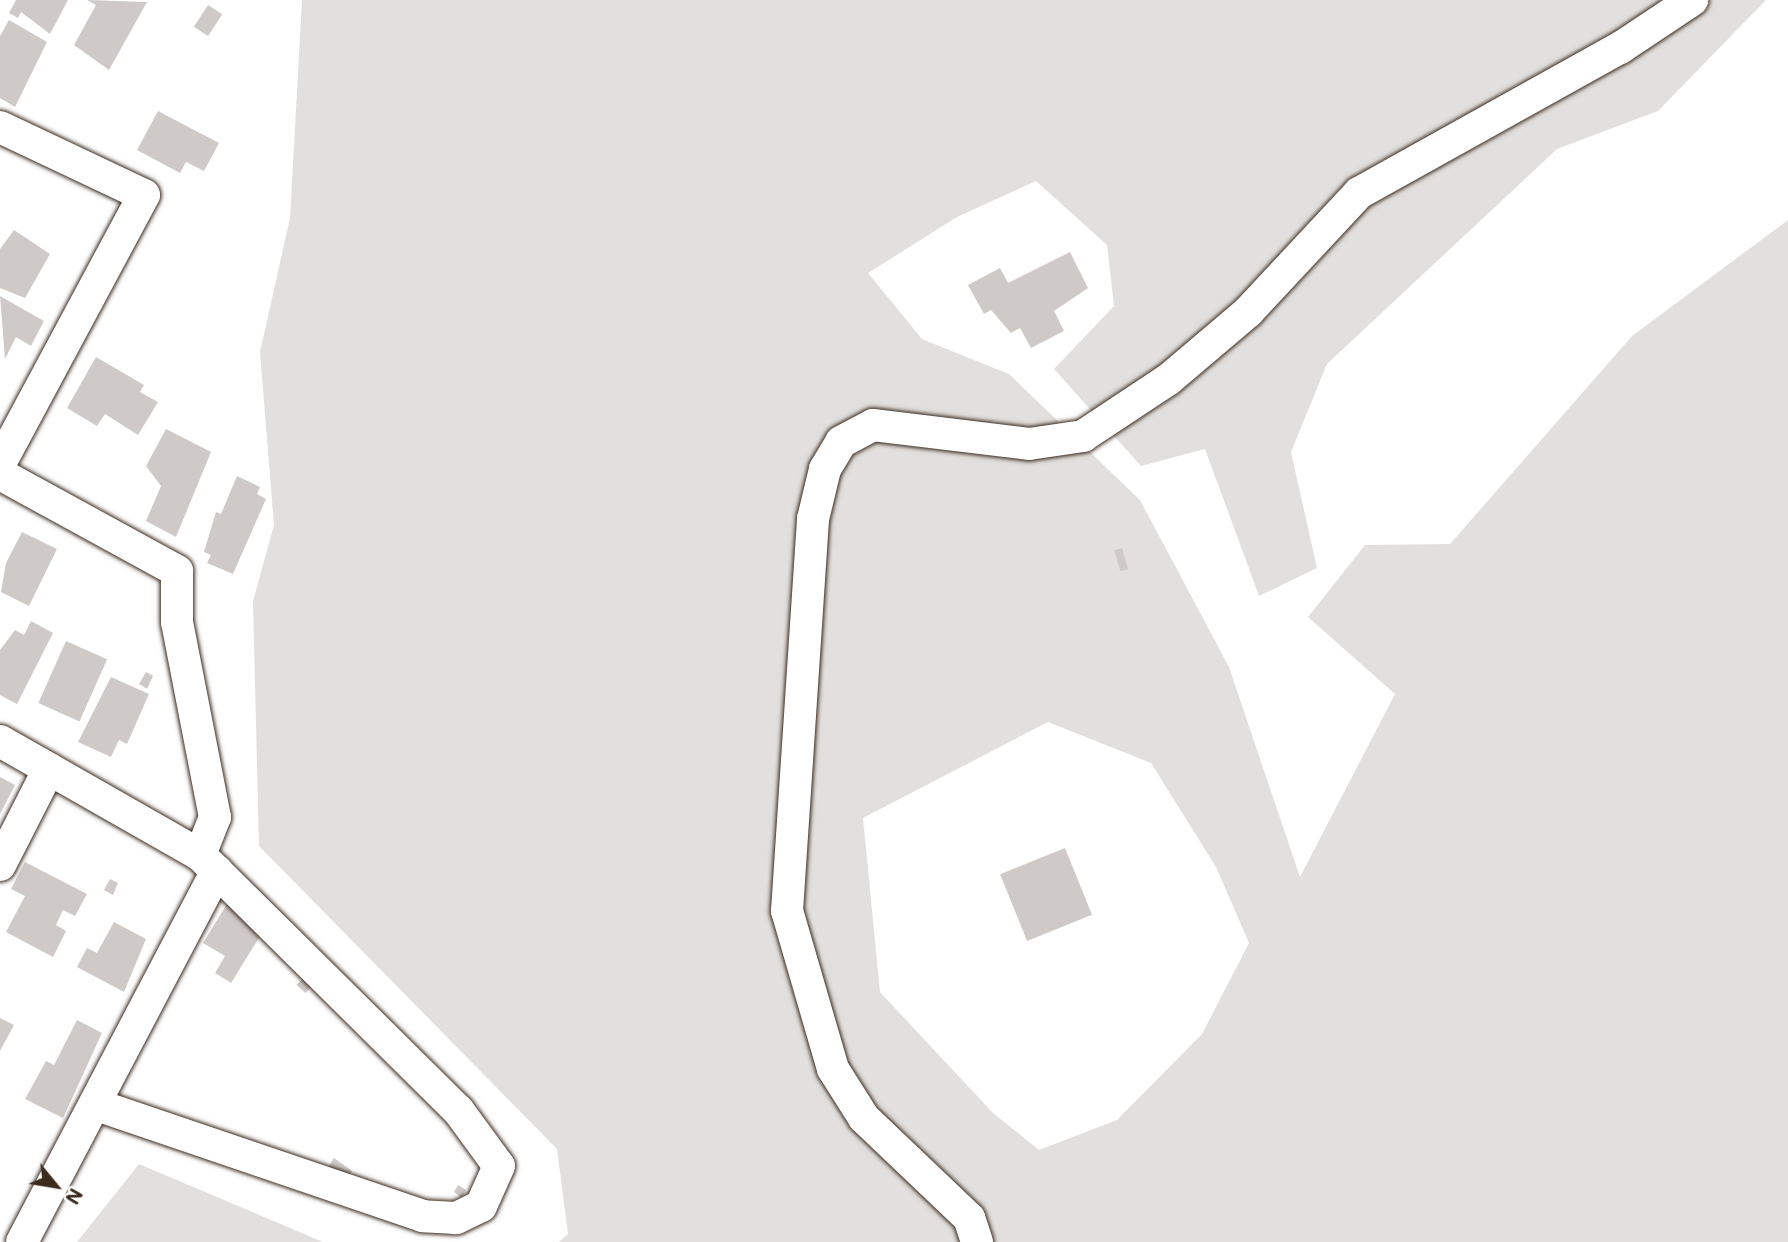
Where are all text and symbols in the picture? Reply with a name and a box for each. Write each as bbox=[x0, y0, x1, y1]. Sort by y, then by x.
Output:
north arrow bbox=[21, 1151, 91, 1221]
text: N bbox=[60, 1184, 89, 1209]

